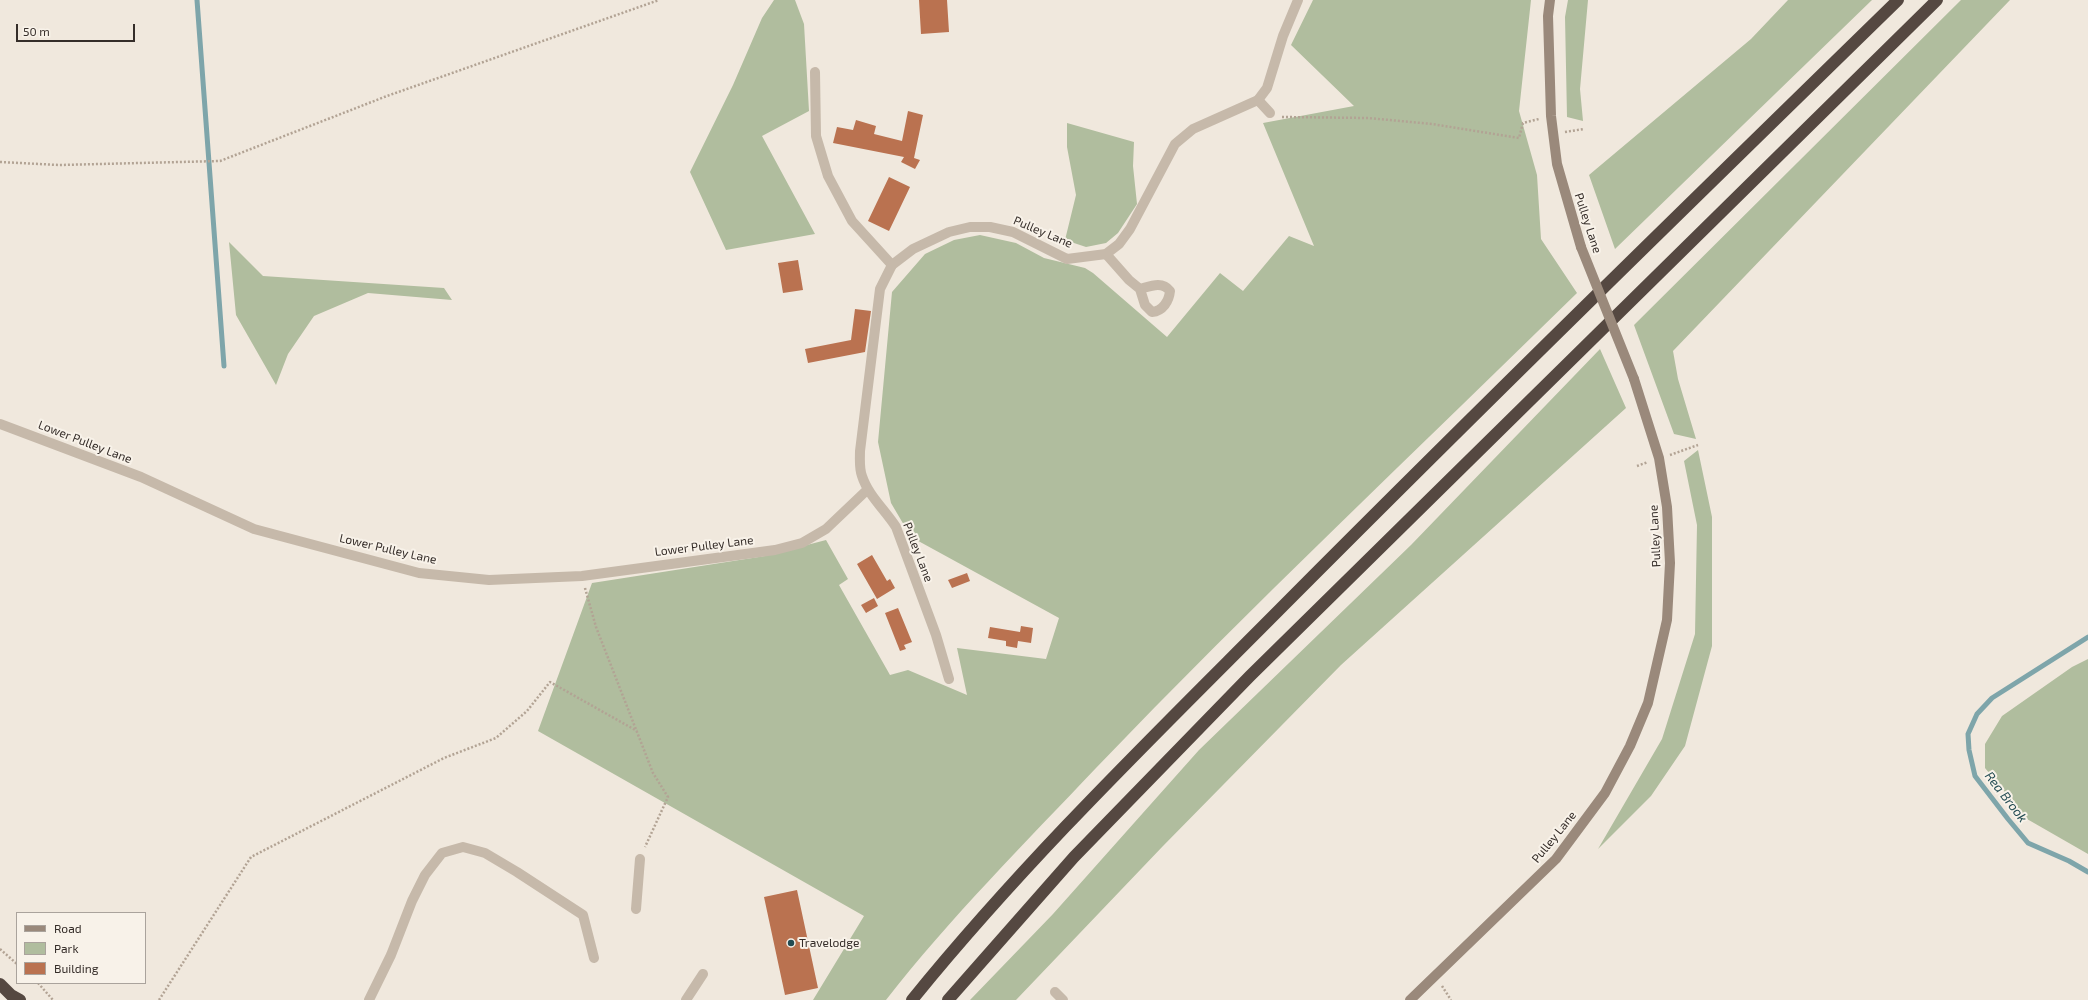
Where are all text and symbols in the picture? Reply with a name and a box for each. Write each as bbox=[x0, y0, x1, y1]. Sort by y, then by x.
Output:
scale bar bbox=[18, 16, 137, 42]
text: 50 m bbox=[23, 24, 50, 38]
street label: Pulley Lane bbox=[1571, 191, 1605, 255]
street label: Pulley Lane bbox=[1011, 213, 1075, 251]
street label: Lower Pulley Lane bbox=[36, 417, 134, 467]
street label: Pulley Lane bbox=[1646, 504, 1664, 568]
street label: Pulley Lane bbox=[900, 520, 936, 584]
street label: Lower Pulley Lane bbox=[338, 531, 438, 567]
street label: Lower Pulley Lane bbox=[654, 533, 754, 559]
water label: Rea Brook bbox=[1981, 769, 2031, 825]
street label: Pulley Lane bbox=[1529, 808, 1579, 866]
legend bbox=[16, 912, 146, 984]
text: Road bbox=[54, 921, 82, 935]
place label: Travelodge bbox=[799, 936, 859, 950]
marker: Travelodge bbox=[786, 938, 796, 948]
text: Park bbox=[54, 941, 79, 955]
text: Building bbox=[54, 961, 98, 975]

